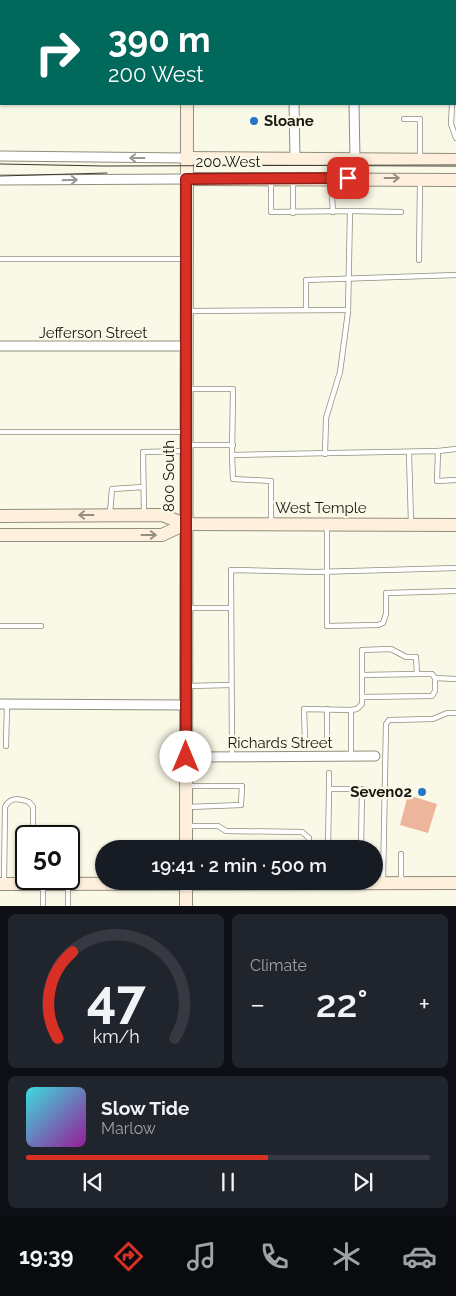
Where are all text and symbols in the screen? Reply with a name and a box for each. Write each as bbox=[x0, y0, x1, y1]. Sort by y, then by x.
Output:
text: 390 m bbox=[108, 19, 211, 60]
icon: right bbox=[25, 20, 90, 85]
text: 200 West bbox=[108, 61, 204, 87]
place label: Sloane bbox=[264, 112, 314, 130]
marker: Sloane bbox=[248, 115, 260, 127]
one-way arrow bbox=[130, 153, 146, 163]
street label: 200 West bbox=[195, 153, 261, 171]
pin bbox=[327, 157, 369, 199]
icon: arrive bbox=[334, 164, 362, 192]
one-way arrow bbox=[384, 173, 400, 183]
one-way arrow bbox=[62, 175, 78, 184]
street label: Jefferson Street bbox=[39, 324, 147, 342]
street label: 800 South bbox=[160, 440, 178, 512]
street label: West Temple bbox=[275, 499, 367, 517]
one-way arrow bbox=[78, 510, 94, 520]
one-way arrow bbox=[141, 530, 157, 540]
position arrow bbox=[159, 730, 211, 782]
street label: Richards Street bbox=[227, 734, 333, 752]
place label: Seven02 bbox=[350, 783, 412, 801]
marker: Seven02 bbox=[416, 786, 428, 798]
speed limit sign: 50 bbox=[15, 825, 80, 890]
text: 19:41 · 2 min · 500 m bbox=[151, 854, 327, 876]
text: Climate bbox=[250, 956, 307, 975]
text: 47 bbox=[87, 968, 146, 1029]
text: 22° bbox=[316, 981, 368, 1026]
text: − bbox=[250, 988, 265, 1021]
text: + bbox=[418, 988, 430, 1021]
text: km/h bbox=[92, 1026, 140, 1047]
text: Slow Tide bbox=[101, 1097, 190, 1119]
text: Marlow bbox=[101, 1119, 156, 1138]
icon: previous bbox=[79, 1168, 107, 1196]
icon: pause bbox=[214, 1168, 242, 1196]
icon: next bbox=[349, 1168, 377, 1196]
icon: directions bbox=[111, 1239, 146, 1274]
icon: music bbox=[184, 1239, 219, 1274]
icon: phone bbox=[257, 1239, 292, 1274]
icon: climate bbox=[329, 1239, 364, 1274]
icon: car bbox=[402, 1239, 437, 1274]
text: 19:39 bbox=[19, 1243, 73, 1269]

